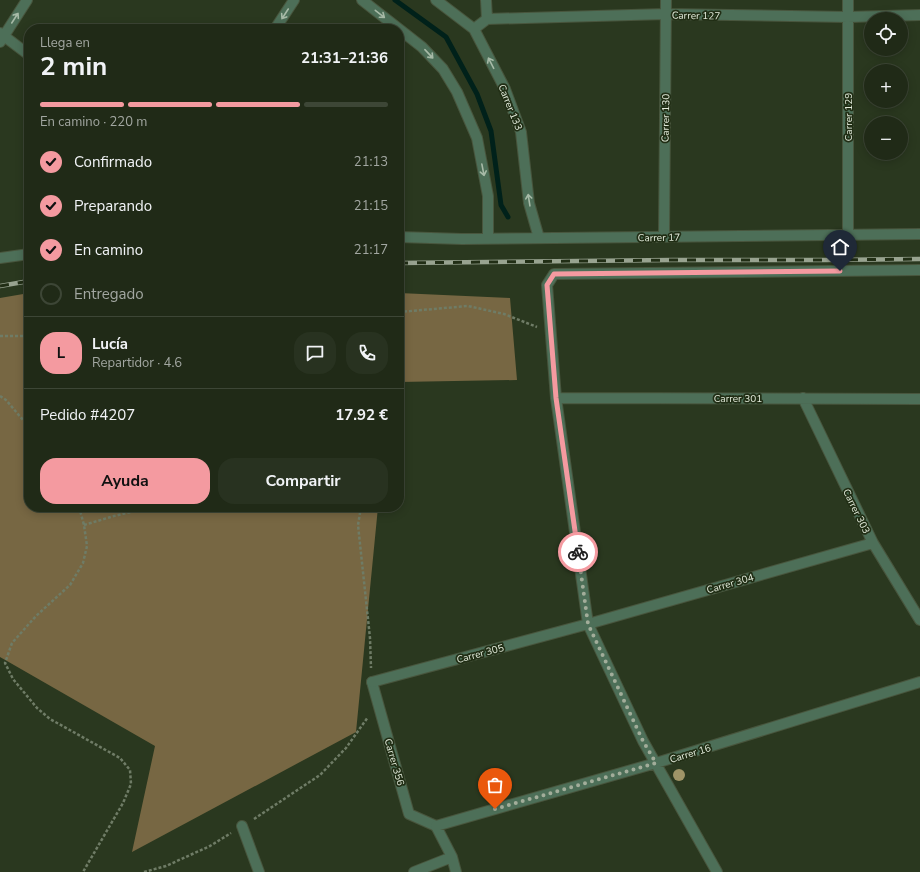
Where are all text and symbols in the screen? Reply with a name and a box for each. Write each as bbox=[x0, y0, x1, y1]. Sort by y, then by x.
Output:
one-way arrow bbox=[281, 9, 289, 20]
street label: Carrer 127 bbox=[672, 9, 720, 23]
one-way arrow bbox=[375, 10, 386, 19]
one-way arrow bbox=[12, 12, 20, 24]
map controls bbox=[864, 12, 908, 160]
button: locate bbox=[864, 12, 908, 56]
text: Llega en bbox=[40, 34, 90, 52]
text: 21:31–21:36 bbox=[301, 48, 388, 68]
text: 2 min bbox=[40, 49, 107, 84]
one-way arrow bbox=[424, 49, 434, 59]
one-way arrow bbox=[487, 57, 495, 69]
button: + bbox=[864, 64, 908, 108]
street label: Carrer 133 bbox=[495, 82, 526, 132]
street label: Carrer 129 bbox=[842, 93, 856, 141]
street label: Carrer 130 bbox=[659, 94, 673, 142]
text: En camino · 220 m bbox=[40, 113, 147, 131]
button: − bbox=[864, 116, 908, 160]
icon: check bbox=[40, 151, 62, 173]
text: Confirmado bbox=[74, 152, 152, 172]
text: 21:13 bbox=[354, 153, 388, 171]
one-way arrow bbox=[479, 163, 487, 176]
one-way arrow bbox=[525, 194, 533, 207]
icon: check bbox=[40, 195, 62, 217]
text: Preparando bbox=[74, 196, 152, 216]
text: 21:15 bbox=[354, 197, 388, 215]
pin bbox=[823, 230, 857, 271]
street label: Carrer 17 bbox=[638, 231, 680, 245]
icon: home bbox=[829, 236, 851, 258]
icon: check bbox=[40, 239, 62, 261]
text: En camino bbox=[74, 240, 143, 260]
text: 21:17 bbox=[354, 241, 388, 259]
text: Entregado bbox=[74, 284, 144, 304]
button: chat bbox=[294, 332, 336, 374]
button: phone bbox=[346, 332, 388, 374]
text: Lucía bbox=[92, 334, 128, 354]
text: L bbox=[57, 343, 65, 363]
text: Repartidor · 4.6 bbox=[92, 354, 182, 372]
street label: Carrer 301 bbox=[714, 392, 762, 406]
text: Pedido #4207 bbox=[40, 405, 135, 425]
text: 17.92 € bbox=[335, 405, 388, 425]
button: Ayuda bbox=[40, 458, 210, 504]
button: Compartir bbox=[218, 458, 388, 504]
street label: Carrer 303 bbox=[839, 487, 873, 536]
courier bbox=[558, 532, 598, 572]
icon: bike bbox=[567, 541, 589, 563]
street label: Carrer 304 bbox=[705, 571, 755, 597]
street label: Carrer 305 bbox=[455, 641, 505, 667]
street label: Carrer 356 bbox=[381, 737, 407, 787]
street label: Carrer 16 bbox=[668, 741, 713, 767]
pin bbox=[478, 768, 512, 809]
icon: bag bbox=[484, 774, 506, 796]

